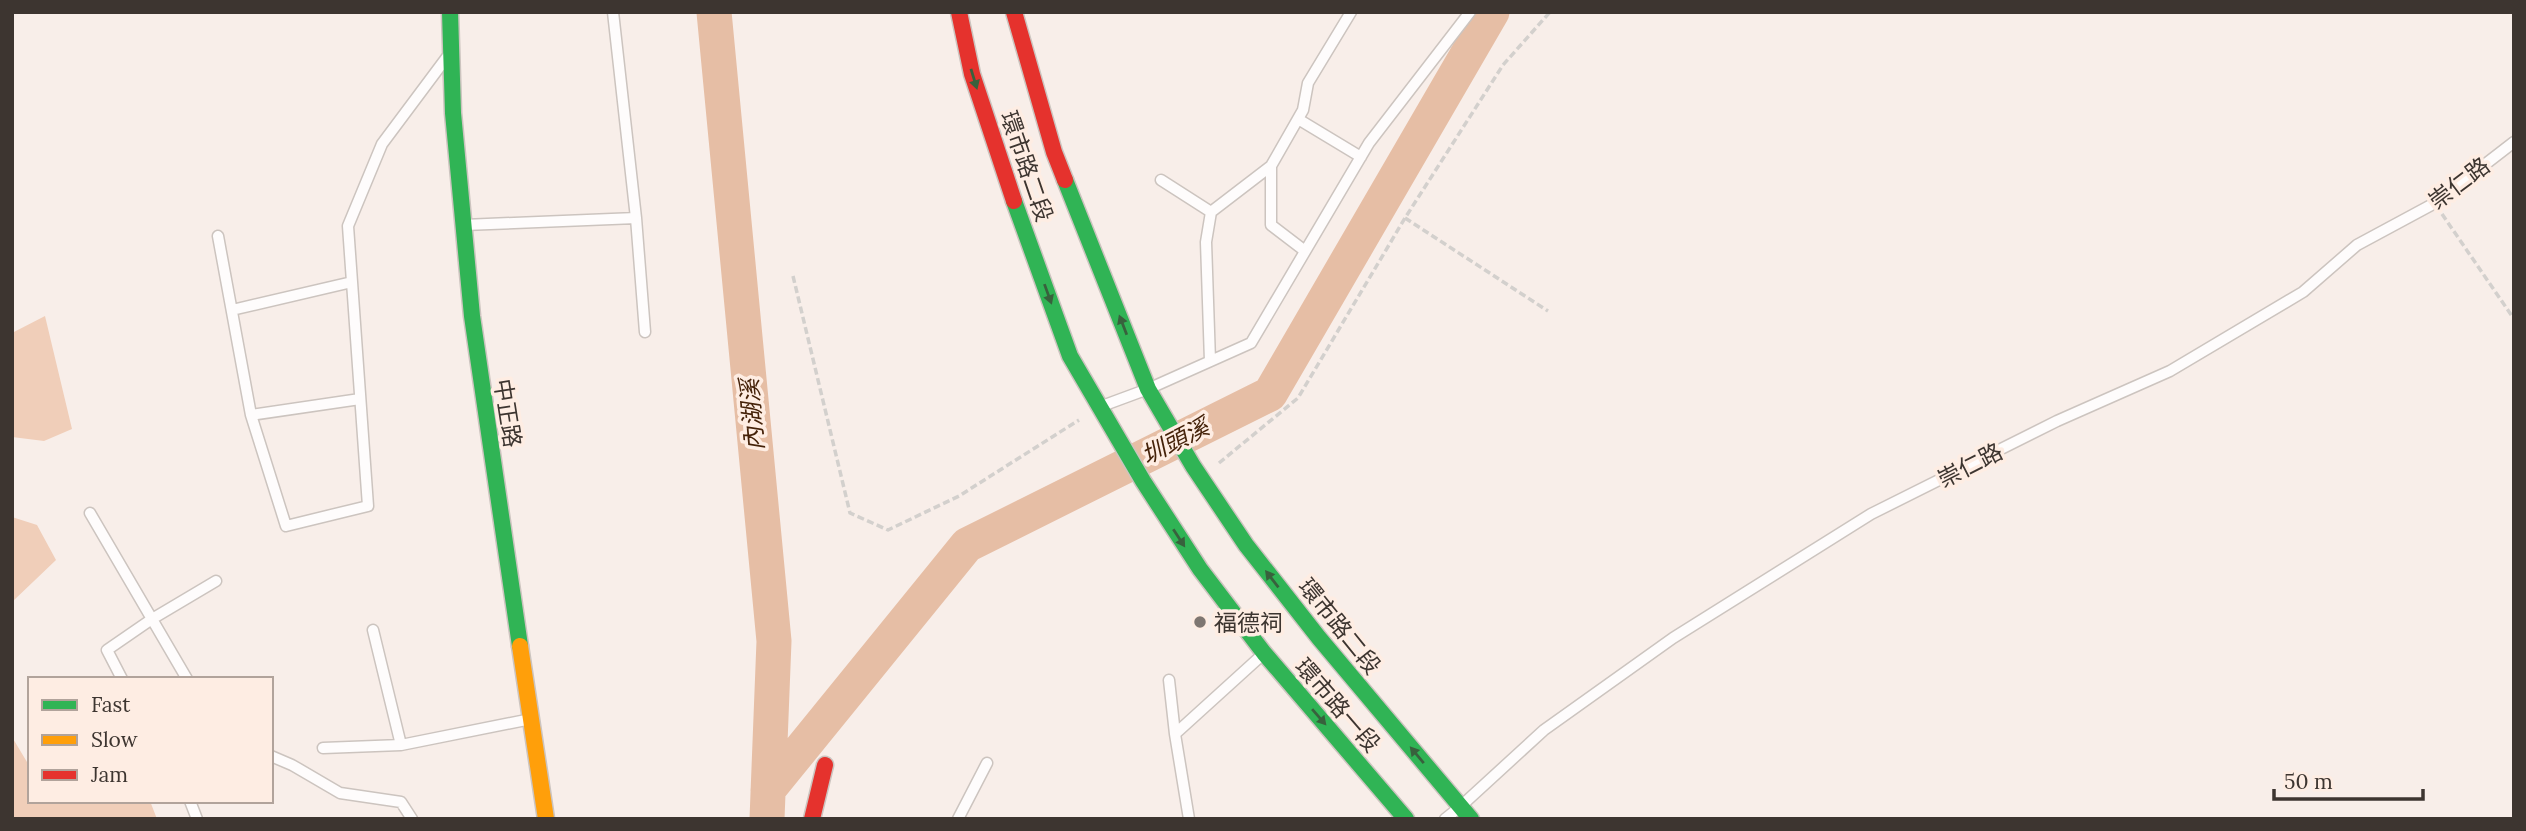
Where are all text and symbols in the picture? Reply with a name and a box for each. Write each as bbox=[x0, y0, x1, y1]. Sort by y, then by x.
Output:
one-way arrow bbox=[969, 68, 979, 89]
street label: 環市路二段 bbox=[995, 107, 1059, 225]
street label: 崇仁路 bbox=[2423, 151, 2495, 215]
one-way arrow bbox=[1042, 283, 1053, 304]
one-way arrow bbox=[1117, 314, 1128, 335]
water label: 內湖溪 bbox=[733, 375, 771, 452]
street label: 中正路 bbox=[488, 377, 528, 449]
water label: 圳頭溪 bbox=[1136, 409, 1217, 471]
street label: 崇仁路 bbox=[1933, 436, 2007, 494]
one-way arrow bbox=[1173, 528, 1186, 548]
one-way arrow bbox=[1265, 570, 1280, 588]
street label: 環市路二段 bbox=[1293, 572, 1387, 680]
place label: 福德祠 bbox=[1214, 608, 1283, 637]
marker: 福德祠 bbox=[1192, 614, 1208, 630]
street label: 環市路一段 bbox=[1289, 652, 1387, 758]
legend bbox=[28, 677, 273, 803]
text: Fast bbox=[91, 691, 131, 718]
one-way arrow bbox=[1311, 709, 1326, 726]
text: Slow bbox=[91, 726, 138, 753]
one-way arrow bbox=[1409, 746, 1424, 764]
scale bar bbox=[2274, 758, 2423, 802]
text: Jam bbox=[90, 761, 128, 788]
text: 50 m bbox=[2284, 768, 2333, 795]

